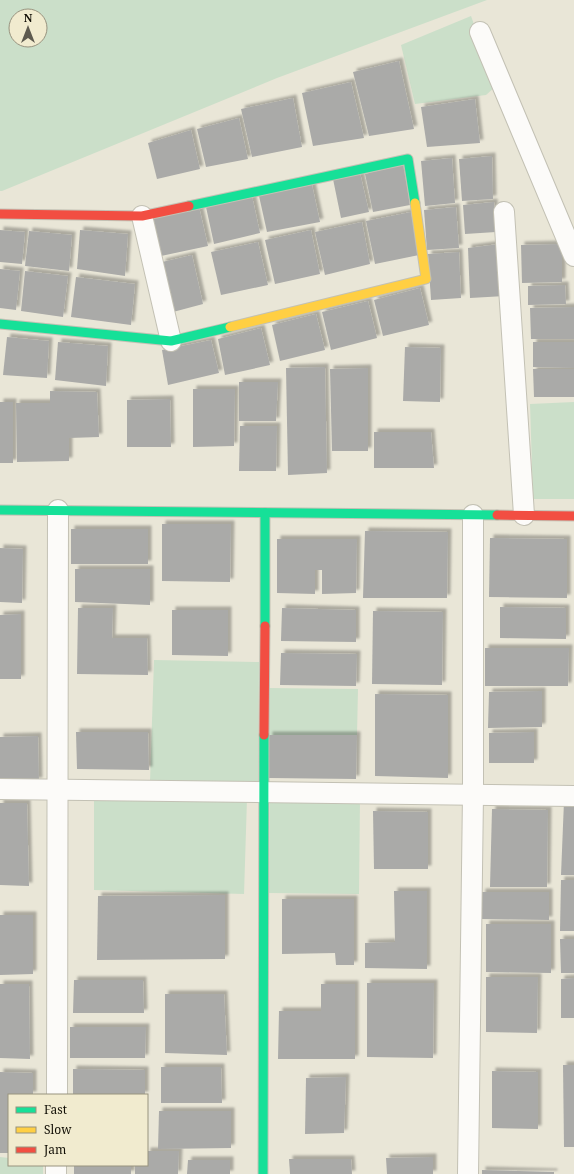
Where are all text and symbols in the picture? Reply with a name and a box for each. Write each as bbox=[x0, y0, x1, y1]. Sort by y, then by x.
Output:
north arrow bbox=[8, 8, 48, 48]
text: N bbox=[24, 10, 33, 25]
legend bbox=[8, 1094, 148, 1166]
text: Fast bbox=[44, 1101, 67, 1118]
text: Slow bbox=[44, 1121, 72, 1138]
text: Jam bbox=[43, 1141, 66, 1158]

